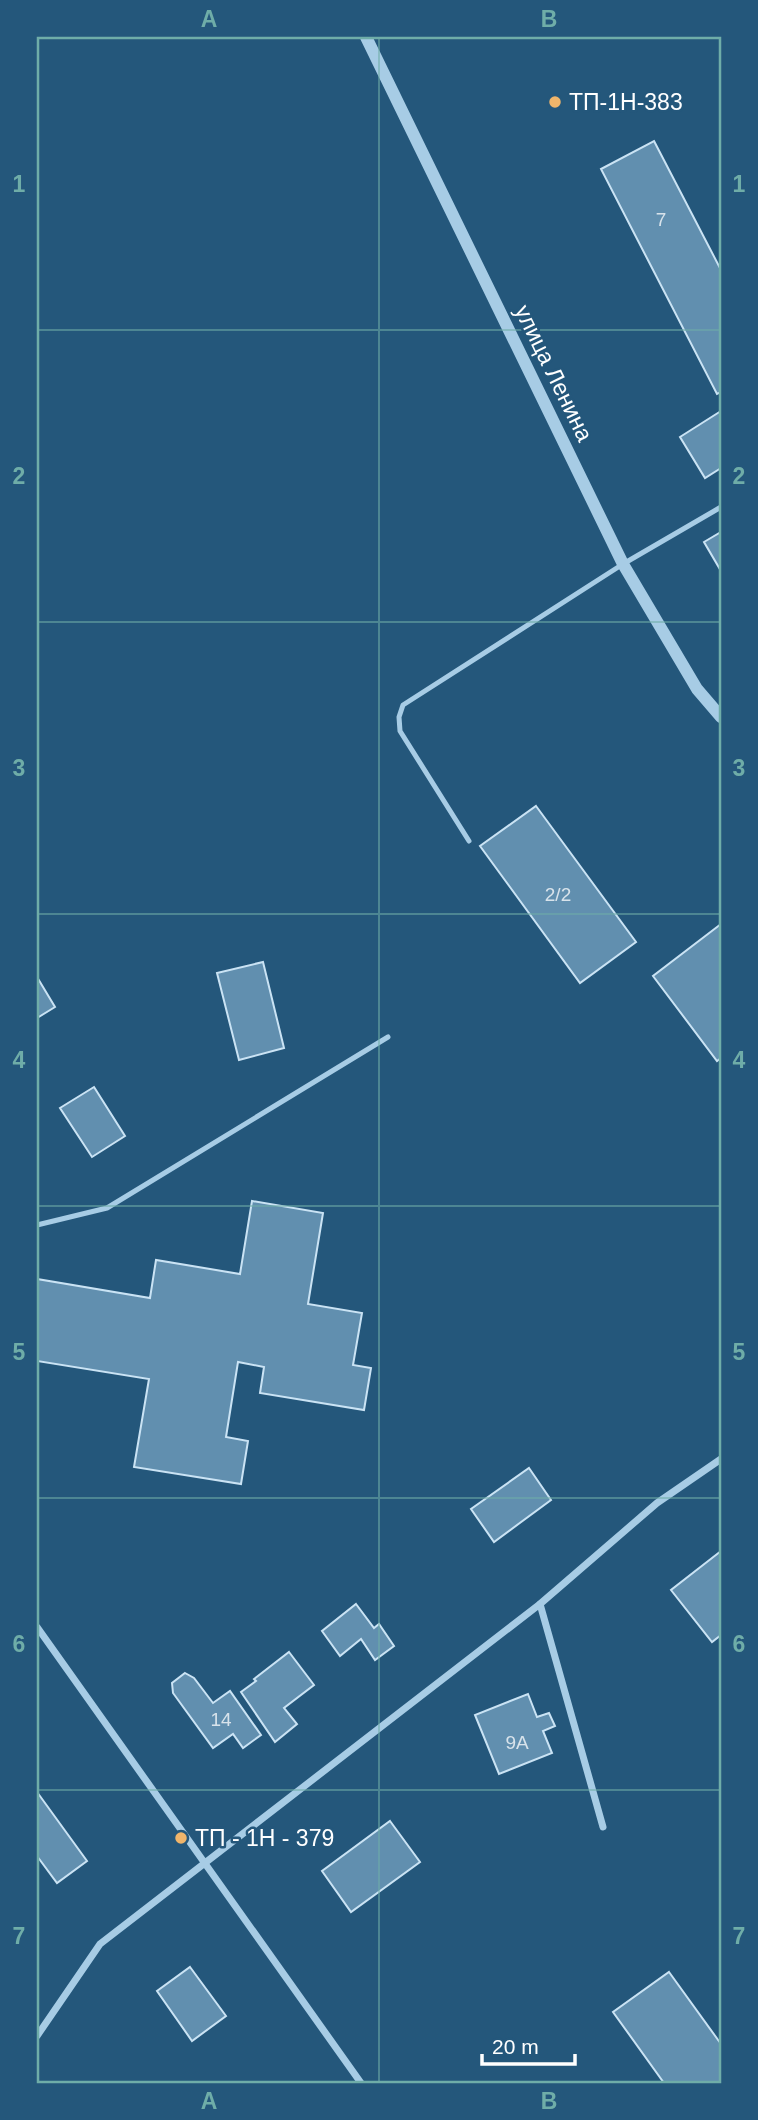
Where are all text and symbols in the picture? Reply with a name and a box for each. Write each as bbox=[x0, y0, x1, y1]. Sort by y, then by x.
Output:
text: A bbox=[201, 6, 217, 32]
text: B bbox=[541, 6, 557, 32]
place label: ТП-1Н-383 bbox=[569, 89, 683, 115]
marker: ТП-1Н-383 bbox=[547, 94, 563, 110]
text: 1 bbox=[13, 171, 26, 197]
text: 1 bbox=[733, 171, 746, 197]
house number: 7 bbox=[656, 209, 666, 230]
street label: улица Ленина bbox=[510, 301, 598, 446]
text: 2 bbox=[13, 463, 25, 489]
text: 2 bbox=[733, 463, 745, 489]
text: 3 bbox=[13, 755, 25, 781]
text: 3 bbox=[733, 755, 745, 781]
house number: 2/2 bbox=[545, 884, 571, 905]
text: 4 bbox=[13, 1047, 26, 1073]
text: 4 bbox=[733, 1047, 746, 1073]
text: 5 bbox=[13, 1339, 26, 1365]
text: 5 bbox=[733, 1339, 746, 1365]
text: 6 bbox=[13, 1631, 25, 1657]
text: 6 bbox=[733, 1631, 745, 1657]
house number: 14 bbox=[210, 1709, 232, 1730]
house number: 9А bbox=[505, 1732, 529, 1753]
place label: ТП - 1Н - 379 bbox=[195, 1825, 334, 1851]
marker: ТП - 1Н - 379 bbox=[173, 1830, 189, 1846]
text: 7 bbox=[13, 1923, 25, 1949]
text: 7 bbox=[733, 1923, 745, 1949]
scale bar bbox=[482, 2022, 574, 2066]
text: 20 m bbox=[492, 2035, 539, 2058]
text: A bbox=[201, 2088, 217, 2114]
text: B bbox=[541, 2088, 557, 2114]

